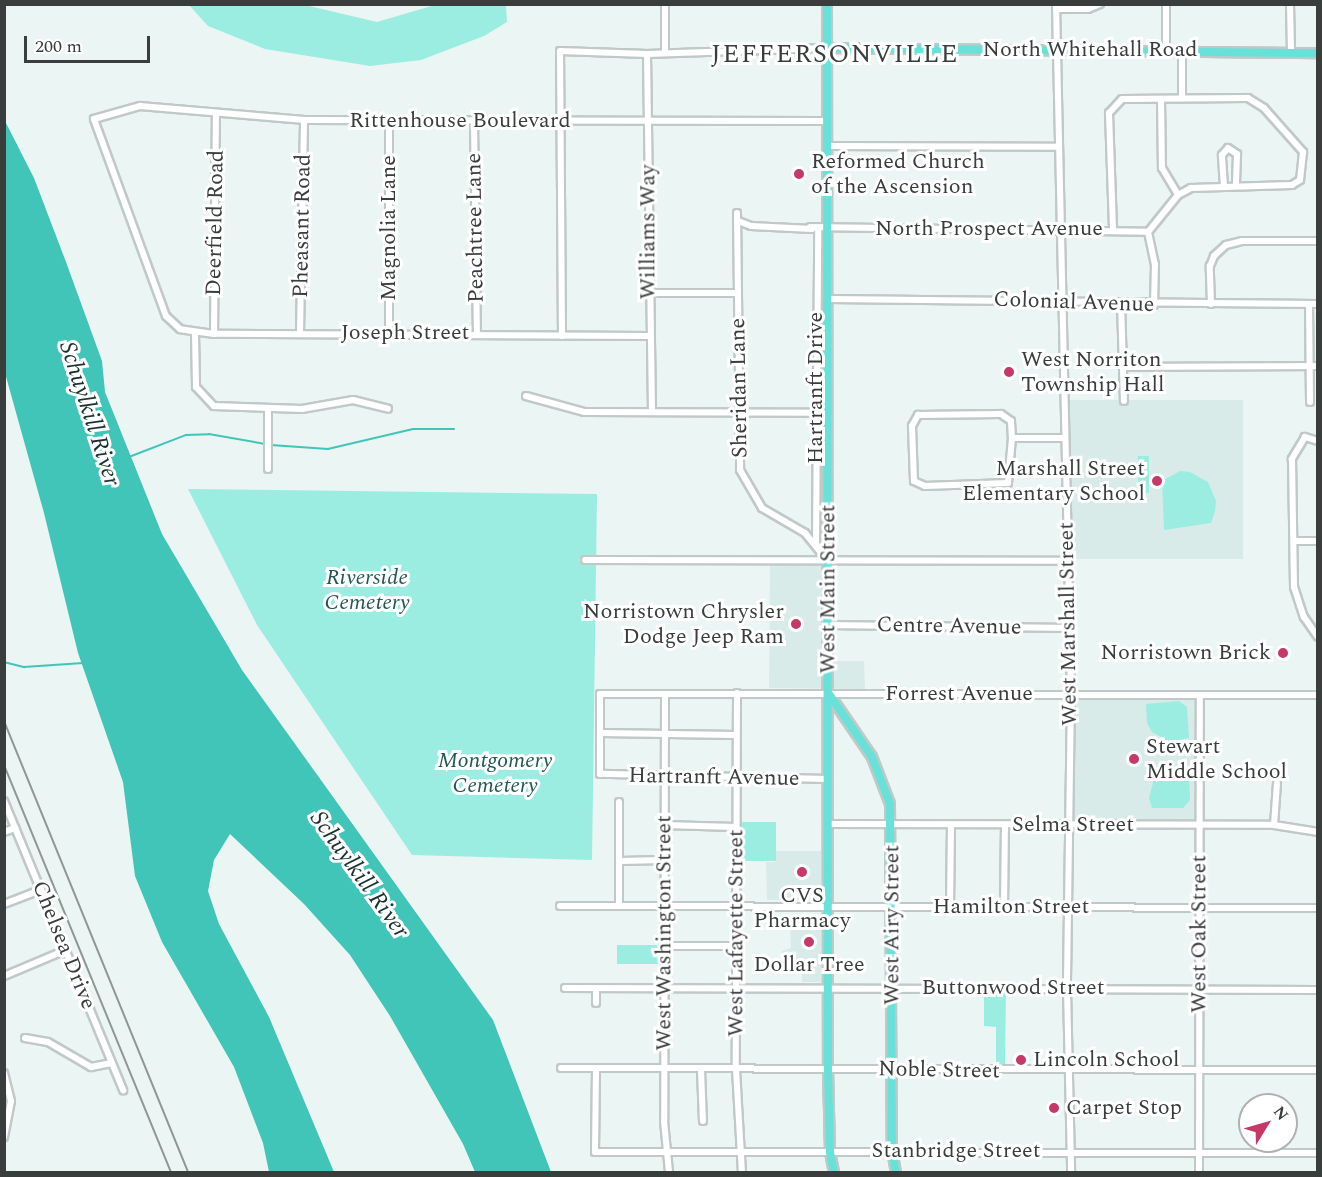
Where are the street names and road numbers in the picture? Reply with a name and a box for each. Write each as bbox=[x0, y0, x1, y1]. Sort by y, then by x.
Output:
street label: North Whitehall Road bbox=[982, 37, 1198, 63]
street label: Rittenhouse Boulevard bbox=[349, 108, 571, 134]
street label: Deerfield Road bbox=[201, 150, 229, 296]
street label: Peachtree Lane bbox=[460, 153, 490, 303]
street label: Pheasant Road bbox=[288, 154, 316, 298]
street label: Magnolia Lane bbox=[376, 155, 402, 301]
street label: Williams Way bbox=[635, 164, 661, 300]
street label: North Prospect Avenue bbox=[875, 216, 1103, 242]
street label: Colonial Avenue bbox=[993, 286, 1155, 318]
street label: Hartranft Drive bbox=[803, 312, 829, 464]
street label: Sheridan Lane bbox=[725, 318, 753, 458]
street label: Joseph Street bbox=[341, 320, 469, 346]
street label: West Main Street bbox=[815, 504, 841, 674]
street label: West Marshall Street bbox=[1053, 522, 1083, 726]
street label: Centre Avenue bbox=[876, 612, 1022, 640]
street label: Forrest Avenue bbox=[885, 681, 1033, 707]
street label: Hartranft Avenue bbox=[628, 762, 800, 792]
street label: Selma Street bbox=[1012, 812, 1134, 838]
street label: West Washington Street bbox=[651, 815, 677, 1051]
street label: West Lafayette Street bbox=[723, 829, 749, 1037]
street label: West Airy Street bbox=[879, 845, 905, 1005]
street label: West Oak Street bbox=[1186, 855, 1212, 1013]
street label: Chelsea Drive bbox=[26, 877, 102, 1013]
street label: Hamilton Street bbox=[933, 894, 1089, 920]
street label: Buttonwood Street bbox=[922, 975, 1104, 1001]
street label: Noble Street bbox=[878, 1056, 1000, 1084]
street label: Stanbridge Street bbox=[872, 1138, 1040, 1164]

